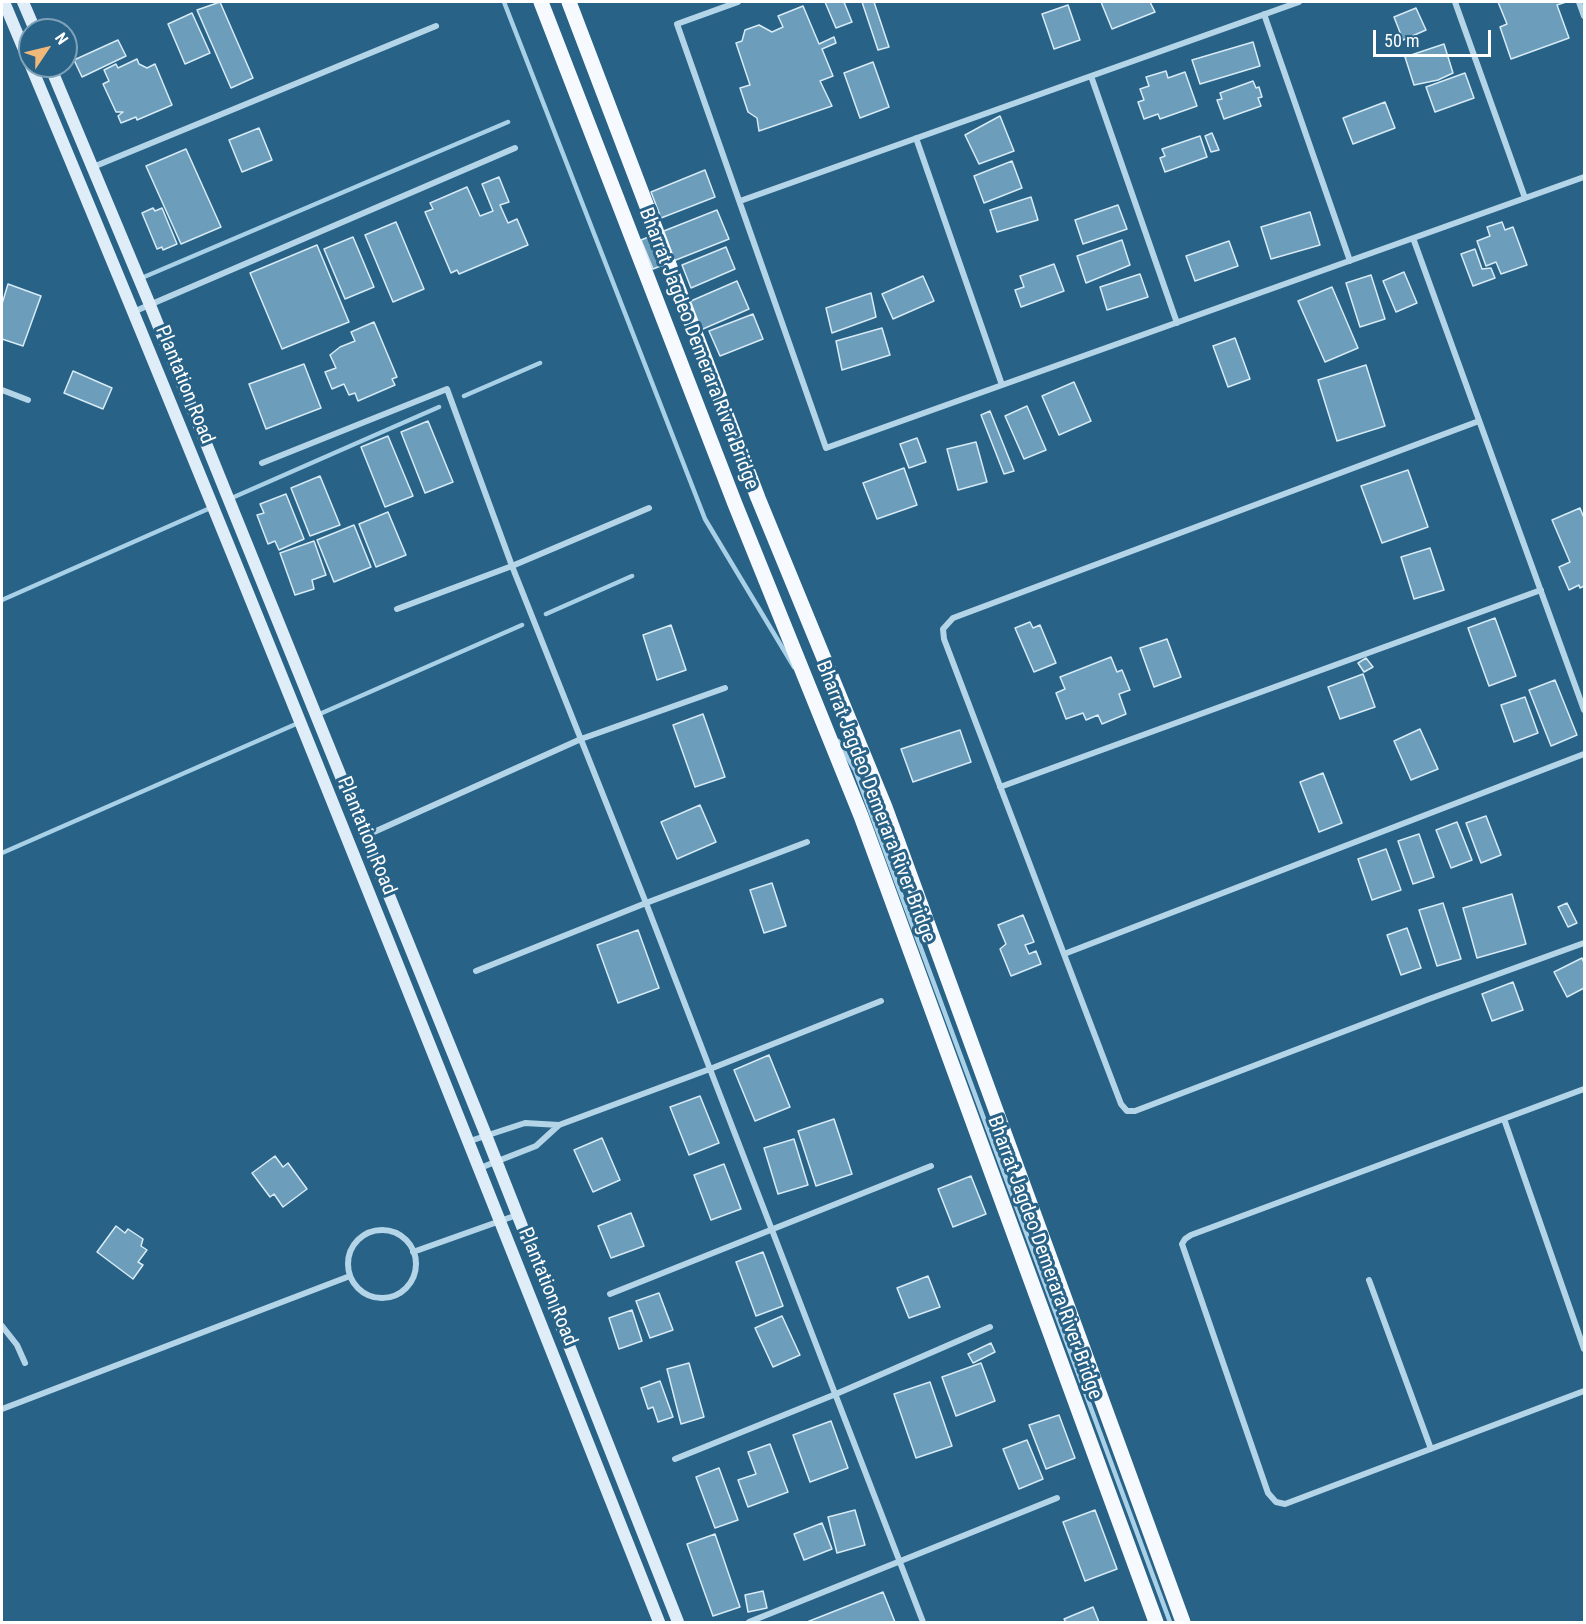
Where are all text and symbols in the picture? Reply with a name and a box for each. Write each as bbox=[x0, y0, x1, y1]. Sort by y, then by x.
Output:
north arrow bbox=[18, 18, 78, 78]
scale bar bbox=[1376, 18, 1494, 56]
text: N bbox=[51, 29, 72, 48]
text: 50 m bbox=[1384, 30, 1419, 51]
street label: Bharrat Jagdeo Demerara River Bridge bbox=[633, 205, 763, 493]
street label: Plantation Road bbox=[149, 322, 219, 448]
street label: Bharrat Jagdeo Demerara River Bridge bbox=[810, 658, 940, 946]
street label: Plantation Road bbox=[331, 773, 401, 899]
street label: Bharrat Jagdeo Demerara River Bridge bbox=[981, 1113, 1107, 1403]
street label: Plantation Road bbox=[512, 1224, 582, 1350]

